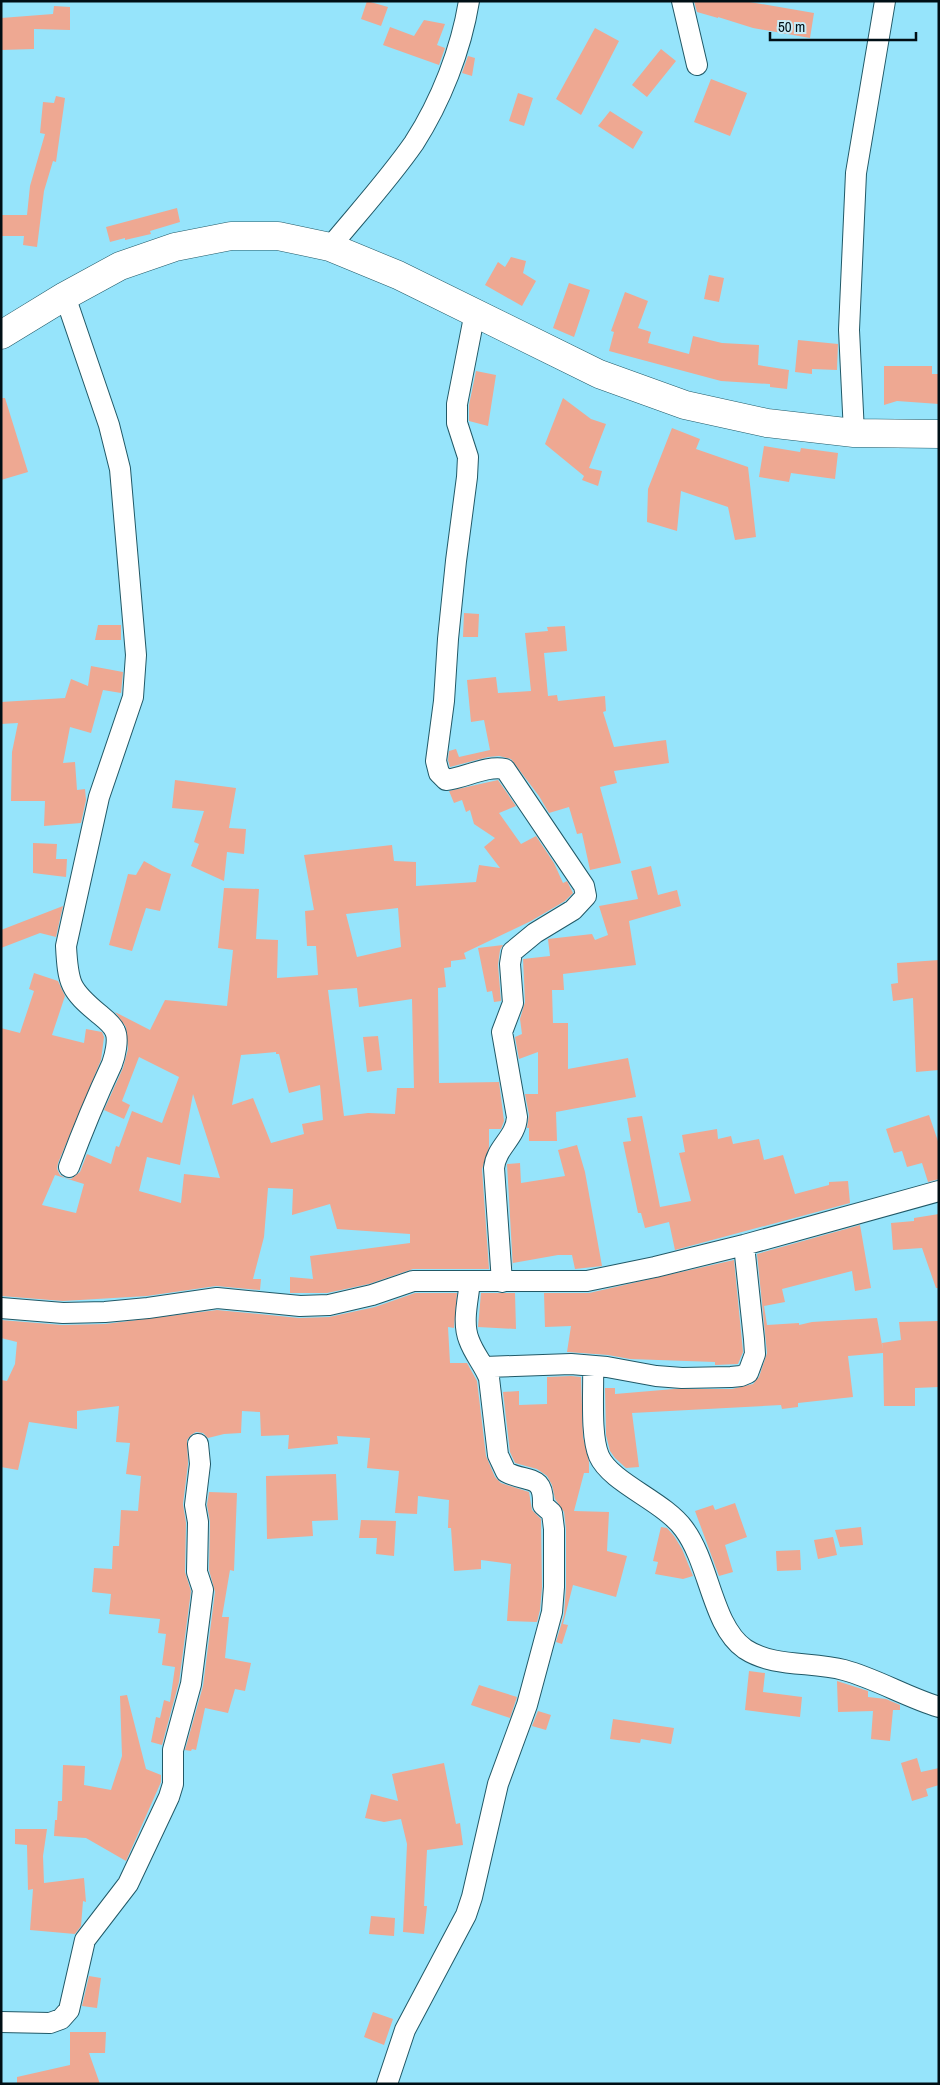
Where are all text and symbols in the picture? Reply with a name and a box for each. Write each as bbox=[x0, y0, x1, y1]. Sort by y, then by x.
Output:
scale bar bbox=[770, 10, 916, 42]
text: 50 m bbox=[778, 16, 805, 37]

